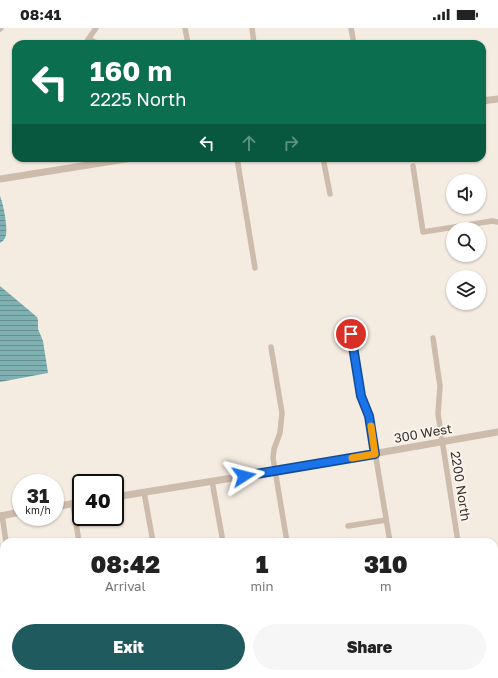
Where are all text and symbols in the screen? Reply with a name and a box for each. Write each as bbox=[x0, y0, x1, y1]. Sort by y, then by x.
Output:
text: 08:41 bbox=[20, 5, 61, 23]
text: 160 m bbox=[90, 54, 172, 87]
icon: left bbox=[24, 56, 76, 108]
text: 2225 North bbox=[90, 88, 186, 110]
icon: left bbox=[196, 132, 218, 154]
icon: ahead bbox=[238, 132, 260, 154]
icon: right bbox=[280, 132, 302, 154]
map controls bbox=[446, 174, 486, 310]
button: sound bbox=[446, 174, 486, 214]
button: search bbox=[446, 222, 486, 262]
button: layers bbox=[446, 270, 486, 310]
pin bbox=[334, 317, 368, 351]
icon: arrive bbox=[340, 323, 362, 345]
street label: 300 West bbox=[393, 420, 453, 446]
street label: 2200 North bbox=[448, 450, 474, 522]
position arrow bbox=[223, 455, 265, 497]
speed limit sign: 40 bbox=[72, 474, 124, 526]
text: 31 bbox=[27, 483, 49, 507]
text: km/h bbox=[25, 504, 51, 516]
text: 08:42 bbox=[90, 549, 160, 578]
text: 1 bbox=[256, 549, 268, 578]
text: 310 bbox=[364, 549, 408, 578]
text: Arrival bbox=[105, 578, 146, 594]
text: min bbox=[250, 578, 273, 594]
text: m bbox=[380, 578, 391, 594]
button: Exit bbox=[12, 624, 245, 670]
button: Share bbox=[253, 624, 486, 670]

